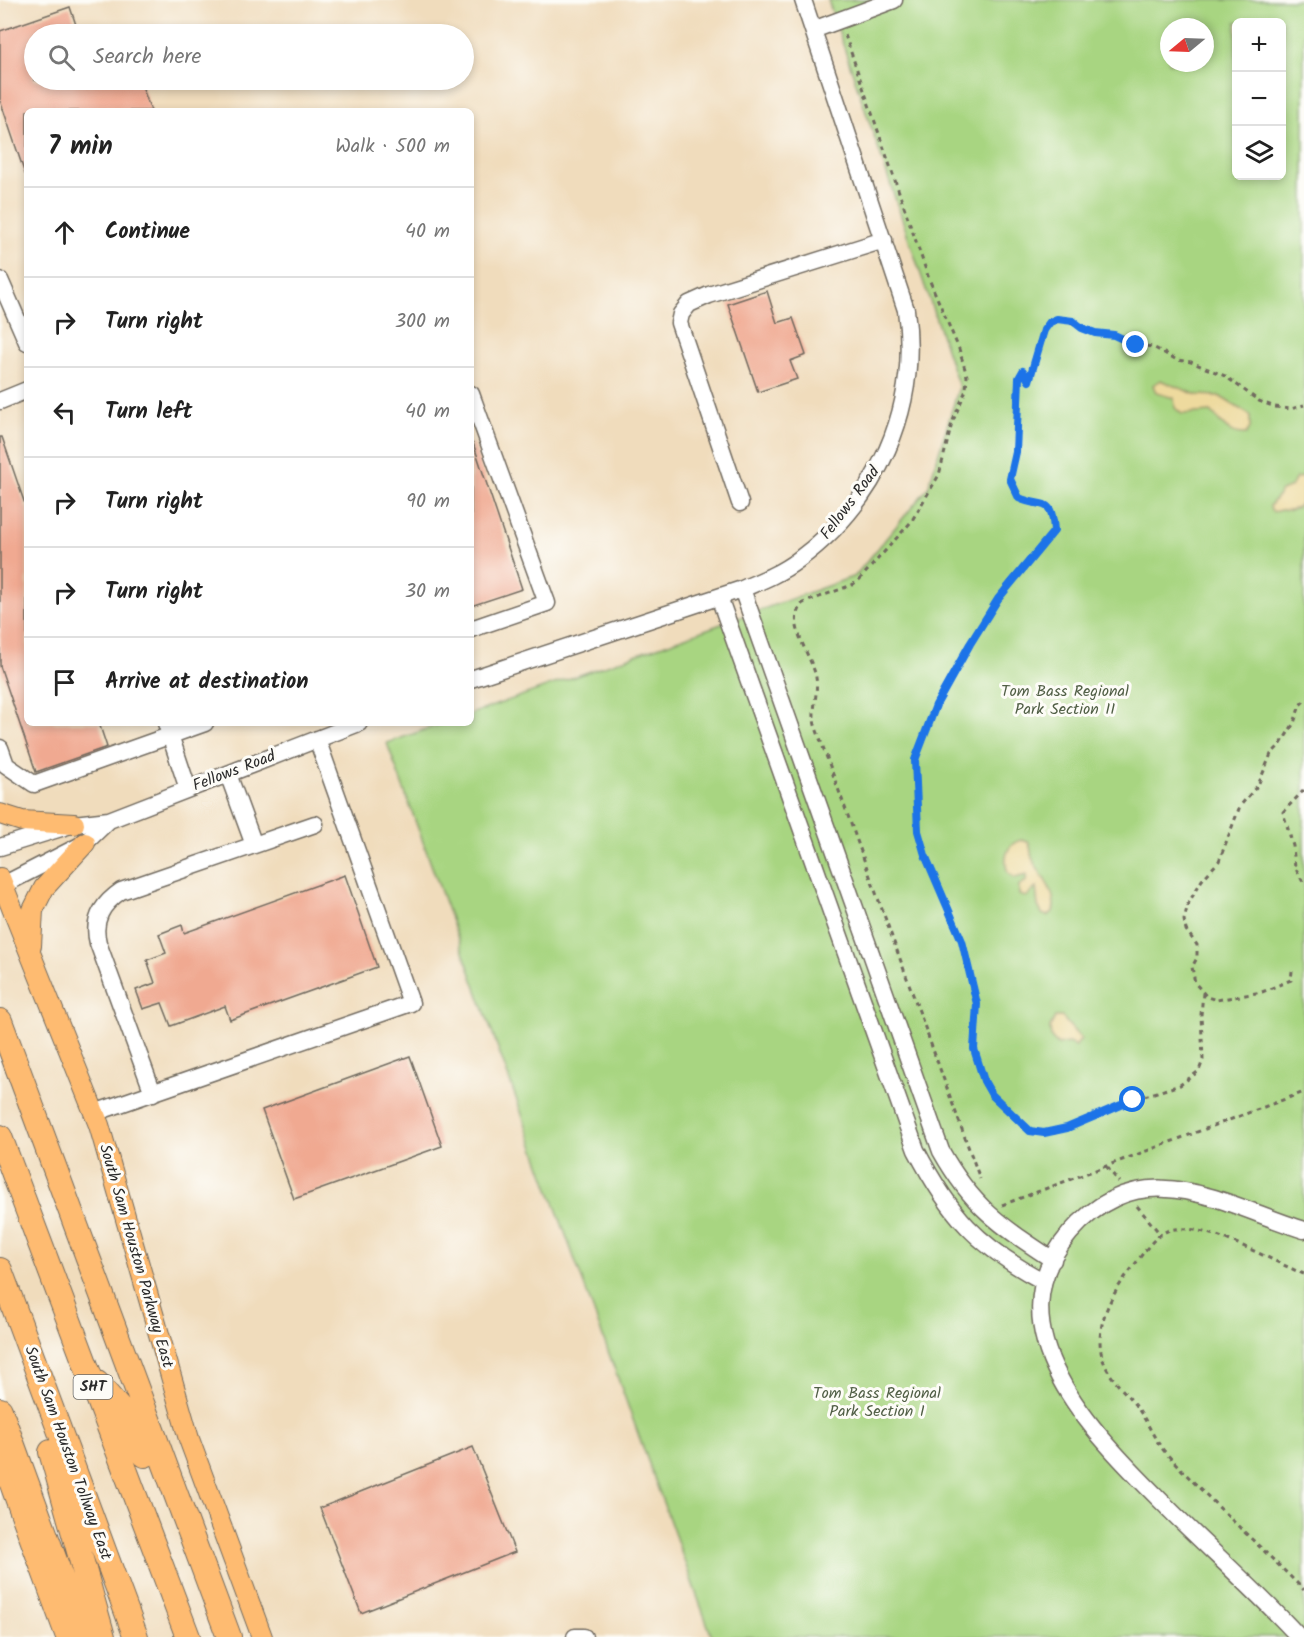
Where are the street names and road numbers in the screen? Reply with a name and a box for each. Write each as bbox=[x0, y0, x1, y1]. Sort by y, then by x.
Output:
street label: Fellows Road bbox=[814, 460, 887, 545]
street label: Fellows Road bbox=[189, 743, 280, 798]
street label: South Sam Houston Parkway East bbox=[92, 1141, 180, 1372]
street label: South Sam Houston Tollway East bbox=[18, 1342, 119, 1564]
road number: SHT bbox=[74, 1375, 112, 1399]

